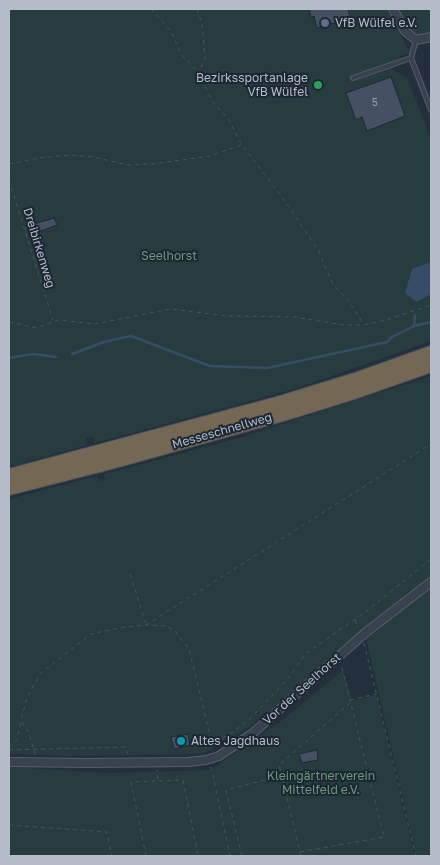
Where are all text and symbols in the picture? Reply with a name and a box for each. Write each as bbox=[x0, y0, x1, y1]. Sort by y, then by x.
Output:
place label: VfB Wülfel e.V. bbox=[335, 16, 418, 30]
marker: VfB Wülfel e.V. bbox=[319, 17, 331, 29]
place label: Bezirkssportanlage VfB Wülfel bbox=[196, 71, 308, 99]
marker: Bezirkssportanlage VfB Wülfel bbox=[312, 79, 324, 91]
house number: 5 bbox=[372, 97, 378, 109]
street label: Dreibirkenweg bbox=[20, 206, 58, 290]
park label: Seelhorst bbox=[141, 249, 197, 263]
street label: Messeschnellweg bbox=[170, 410, 274, 452]
street label: Vor der Seelhorst bbox=[260, 650, 344, 728]
place label: Altes Jagdhaus bbox=[191, 734, 279, 748]
marker: Altes Jagdhaus bbox=[175, 735, 187, 747]
park label: Kleingärtnerverein Mittelfeld e.V. bbox=[267, 769, 375, 797]

